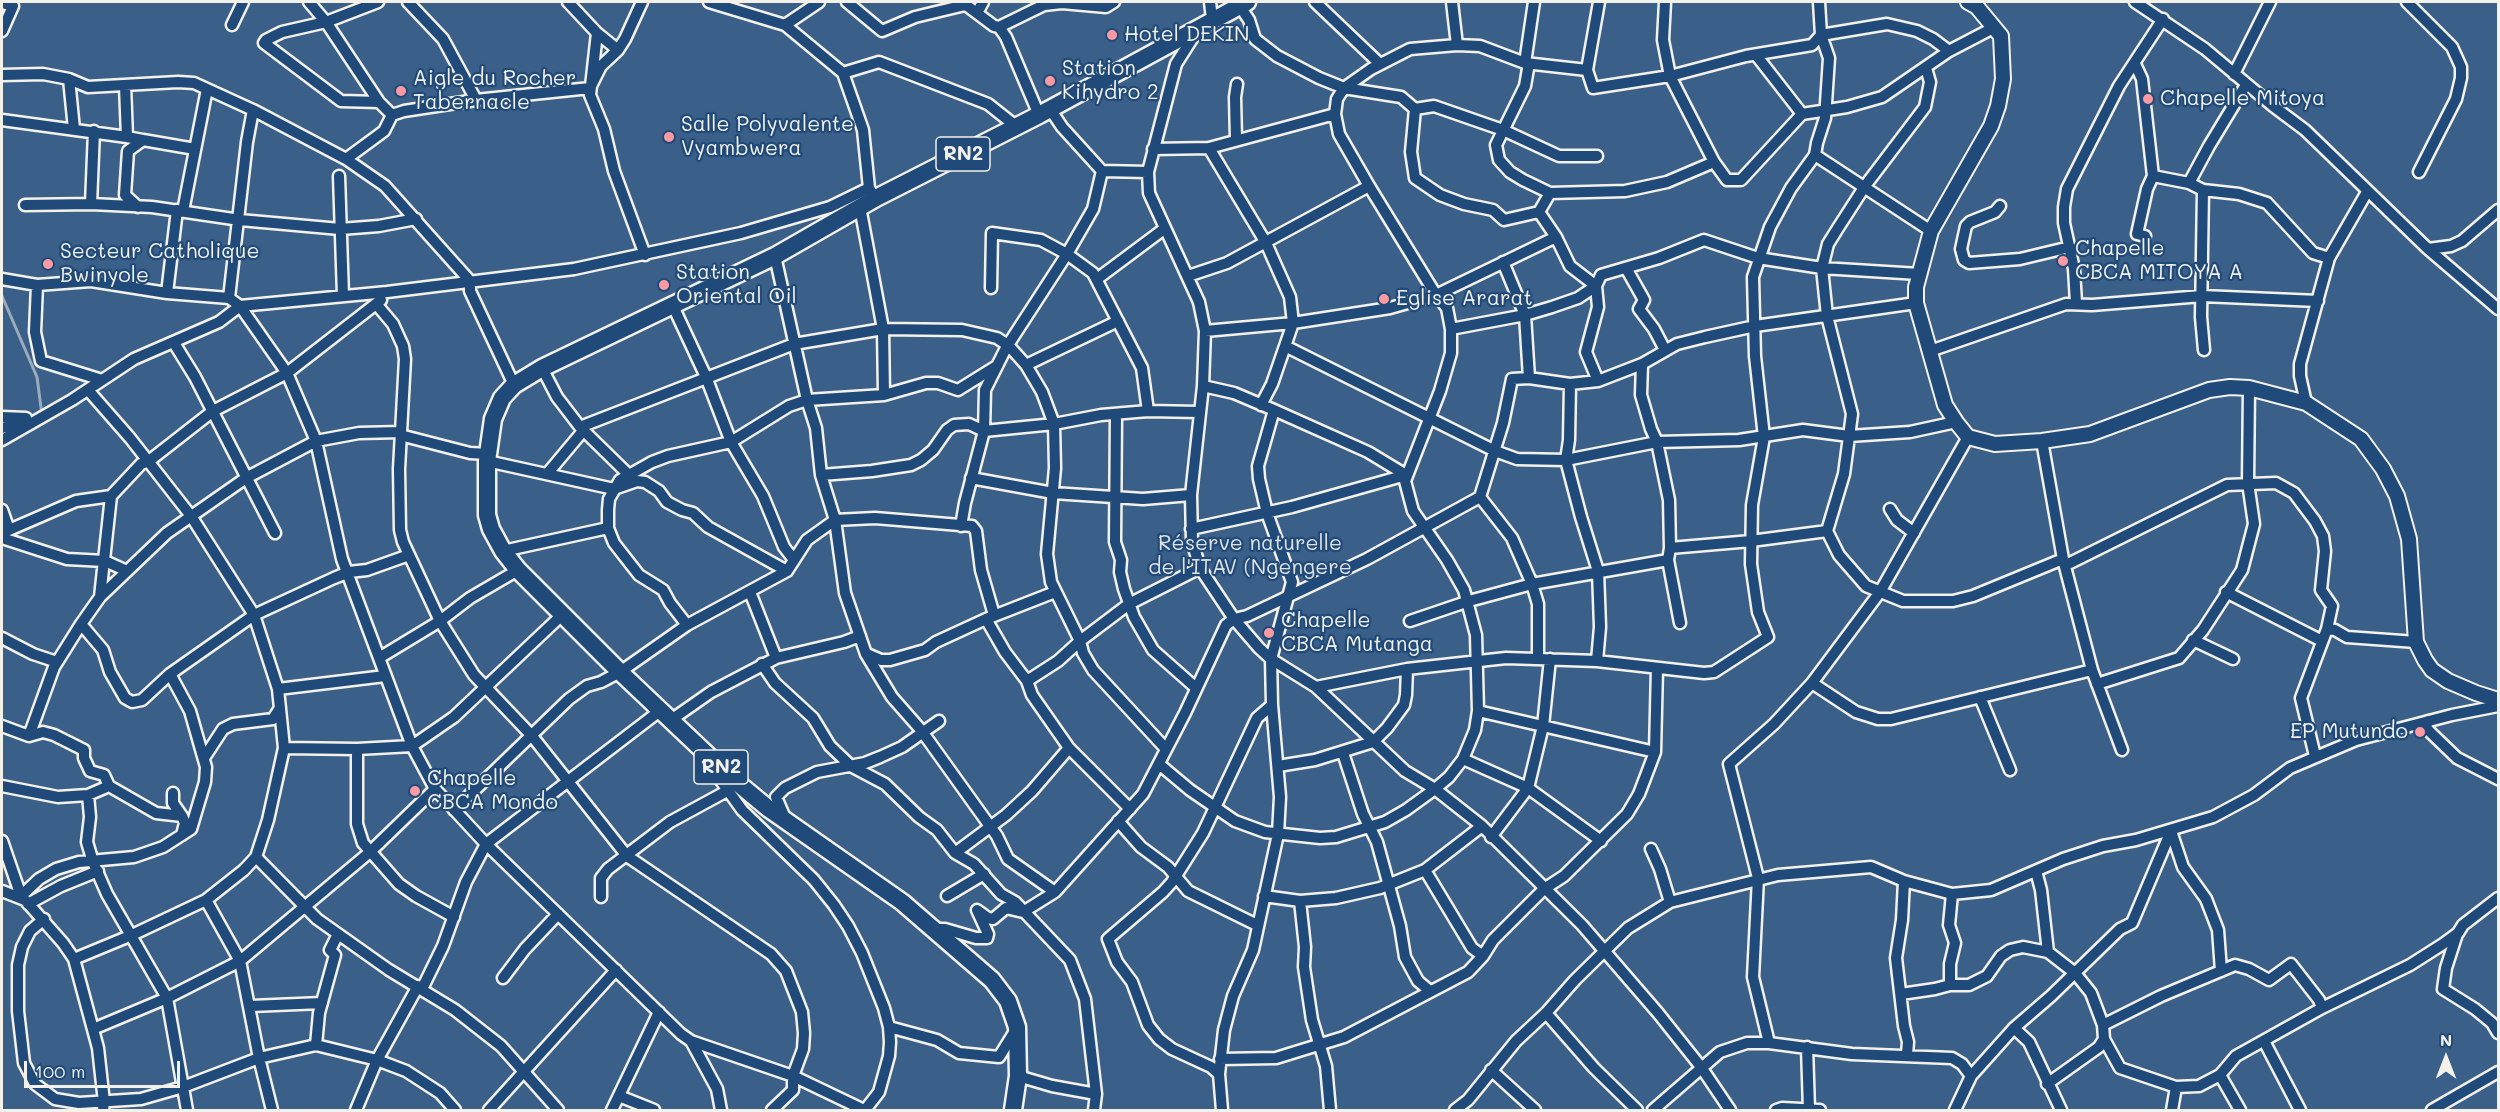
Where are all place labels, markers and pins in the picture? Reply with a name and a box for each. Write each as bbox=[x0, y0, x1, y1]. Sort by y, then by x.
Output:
place label: Hotel DEKIN bbox=[1124, 22, 1250, 48]
marker: Hotel DEKIN bbox=[1105, 28, 1119, 42]
place label: Station Kihydro 2 bbox=[1062, 56, 1159, 106]
place label: Aigle du Rocher Tabernacle bbox=[413, 66, 576, 116]
marker: Station Kihydro 2 bbox=[1043, 74, 1057, 88]
marker: Aigle du Rocher Tabernacle bbox=[394, 84, 408, 98]
place label: Chapelle Mitoya bbox=[2160, 86, 2325, 112]
marker: Chapelle Mitoya bbox=[2141, 92, 2155, 106]
place label: Salle Polyvalente Vyambwera bbox=[681, 112, 854, 162]
marker: Salle Polyvalente Vyambwera bbox=[662, 130, 676, 144]
place label: Chapelle CBCA MITOYA A bbox=[2075, 236, 2243, 286]
place label: Secteur Catholique Bwinyole bbox=[60, 239, 259, 289]
marker: Chapelle CBCA MITOYA A bbox=[2056, 254, 2070, 268]
marker: Secteur Catholique Bwinyole bbox=[41, 257, 55, 271]
place label: Station Oriental Oil bbox=[676, 260, 797, 310]
marker: Station Oriental Oil bbox=[657, 278, 671, 292]
place label: Eglise Ararat bbox=[1396, 286, 1533, 312]
marker: Eglise Ararat bbox=[1377, 292, 1391, 306]
place label: Chapelle CBCA Mutanga bbox=[1281, 608, 1433, 658]
marker: Chapelle CBCA Mutanga bbox=[1262, 626, 1276, 640]
place label: EP Mutundo bbox=[2290, 719, 2408, 745]
marker: EP Mutundo bbox=[2413, 725, 2427, 739]
place label: Chapelle CBCA Mondo bbox=[427, 766, 558, 816]
marker: Chapelle CBCA Mondo bbox=[408, 784, 422, 798]

